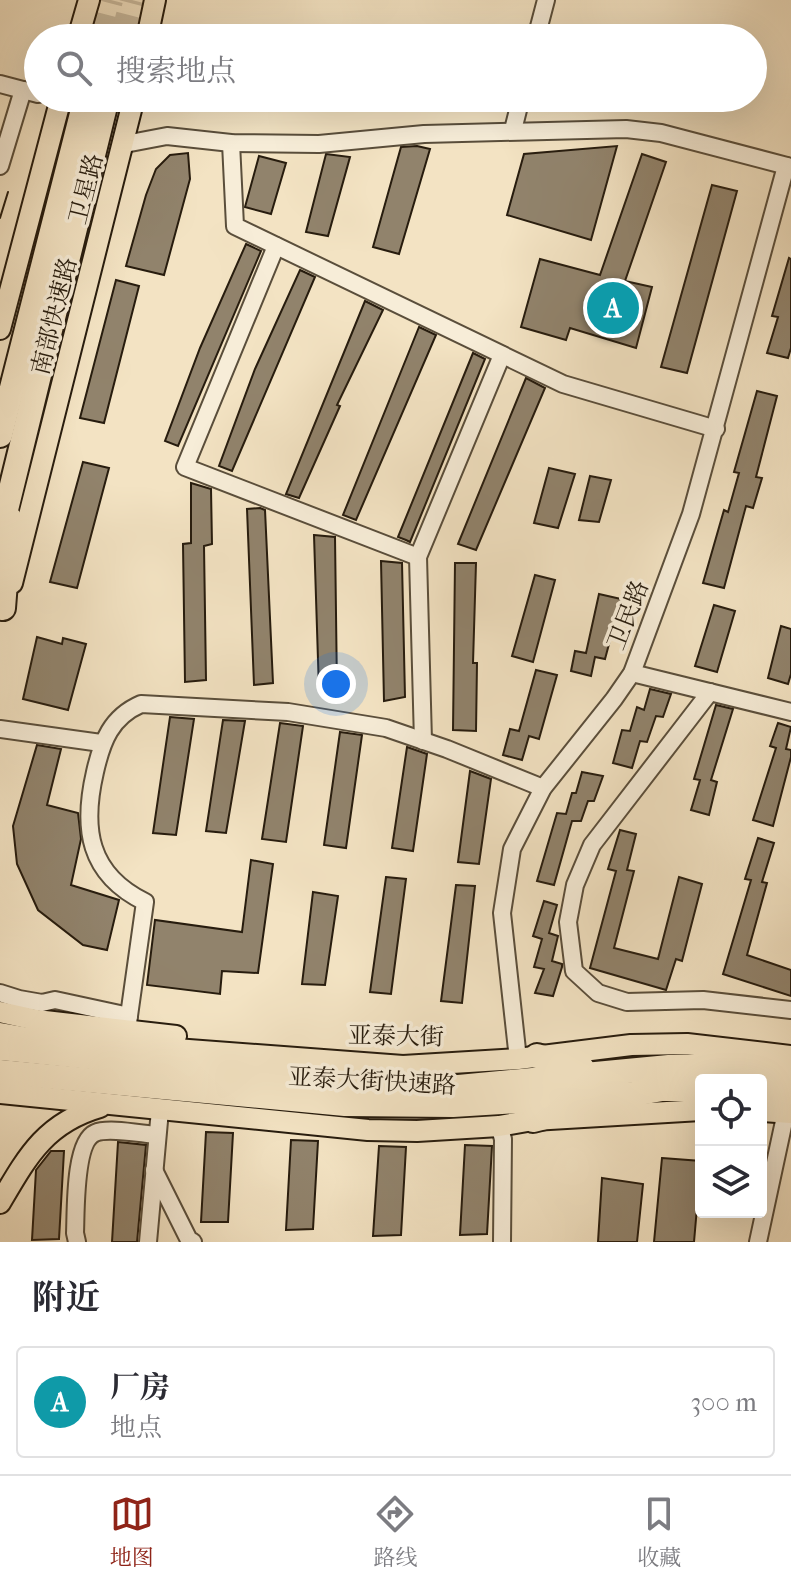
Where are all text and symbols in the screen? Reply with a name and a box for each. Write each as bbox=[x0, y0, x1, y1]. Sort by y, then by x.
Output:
search box bbox=[24, 24, 767, 112]
icon: search bbox=[52, 46, 96, 90]
text: 搜索地点 bbox=[116, 54, 236, 89]
street label: 卫星路 bbox=[64, 151, 108, 227]
street label: 南部快速路 bbox=[26, 254, 82, 378]
pin: A bbox=[587, 278, 639, 338]
street label: 卫民路 bbox=[602, 576, 654, 654]
your location bbox=[316, 664, 356, 704]
street label: 亚泰大街 bbox=[348, 1021, 444, 1051]
street label: 亚泰大街快速路 bbox=[287, 1063, 457, 1099]
map controls bbox=[695, 1074, 767, 1218]
button: locate bbox=[695, 1074, 767, 1146]
button: layers bbox=[695, 1146, 767, 1218]
text: 附近 bbox=[32, 1278, 100, 1318]
text: 厂房 bbox=[110, 1370, 170, 1405]
text: A bbox=[52, 1387, 68, 1418]
text: 300 m bbox=[690, 1387, 757, 1418]
text: 地点 bbox=[110, 1412, 162, 1443]
tab: 地图 bbox=[110, 1492, 154, 1571]
tab: 路线 bbox=[373, 1492, 417, 1571]
tab: 收藏 bbox=[637, 1492, 681, 1571]

